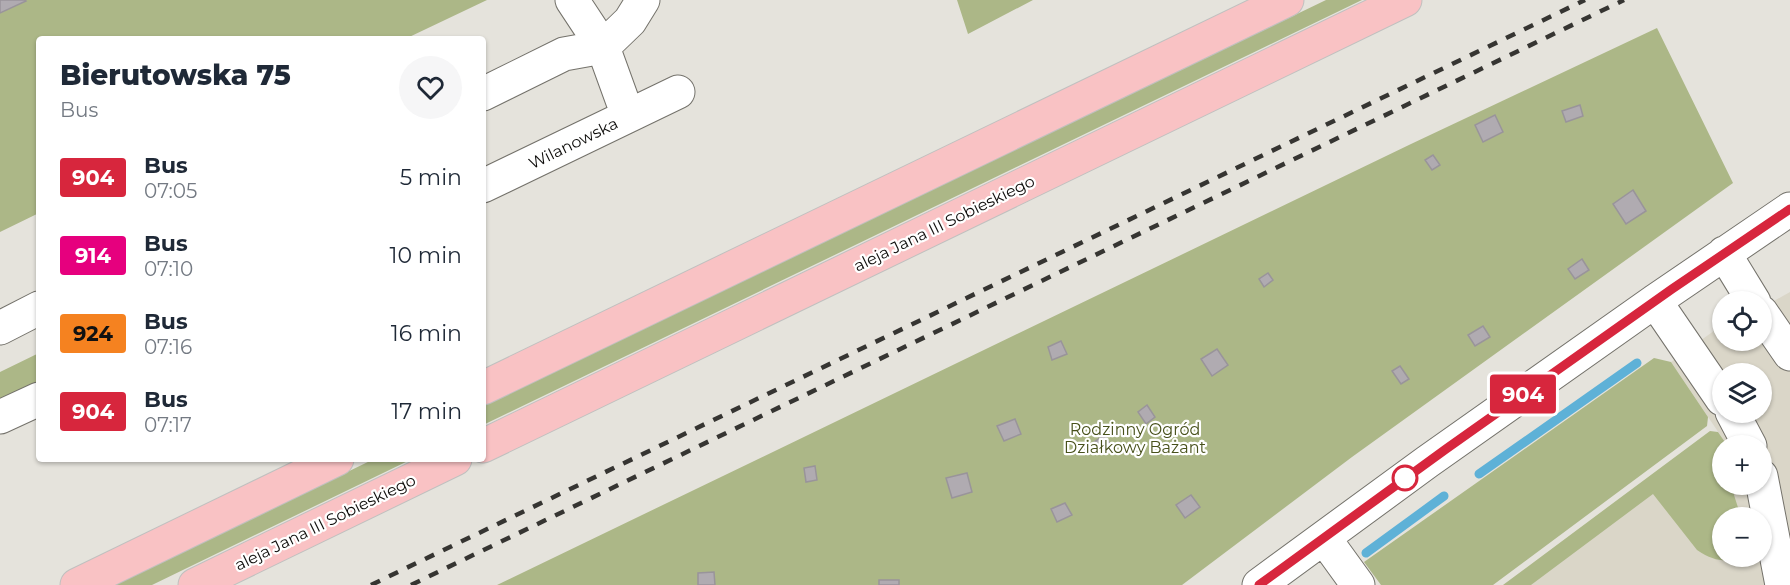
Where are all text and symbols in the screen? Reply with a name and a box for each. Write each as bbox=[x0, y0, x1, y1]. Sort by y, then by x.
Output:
button: heart bbox=[399, 56, 462, 119]
text: Bierutowska 75 bbox=[60, 58, 291, 92]
text: Bus bbox=[60, 98, 98, 122]
street label: Wilanowska bbox=[526, 114, 621, 173]
text: Bus bbox=[144, 152, 188, 179]
text: 5 min bbox=[400, 164, 462, 191]
text: 904 bbox=[72, 165, 114, 190]
street label: aleja Jana III Sobieskiego bbox=[851, 171, 1038, 276]
text: 07:05 bbox=[144, 179, 197, 203]
text: Bus bbox=[144, 230, 188, 257]
text: 10 min bbox=[390, 242, 462, 269]
text: 914 bbox=[75, 243, 111, 268]
text: 07:10 bbox=[144, 257, 193, 281]
map controls bbox=[1712, 291, 1772, 567]
button: locate bbox=[1712, 291, 1772, 351]
text: Bus bbox=[144, 308, 188, 335]
text: 16 min bbox=[391, 320, 462, 347]
text: 924 bbox=[73, 321, 113, 346]
text: 07:16 bbox=[144, 335, 192, 359]
button: layers bbox=[1712, 363, 1772, 423]
line badge: 904 bbox=[1488, 374, 1558, 414]
text: 904 bbox=[1502, 382, 1544, 407]
text: Bus bbox=[144, 386, 188, 413]
text: 17 min bbox=[391, 398, 462, 425]
text: 904 bbox=[72, 399, 114, 424]
text: 07:17 bbox=[144, 413, 192, 437]
park label: Rodzinny Ogród Działkowy Bażant bbox=[1064, 420, 1206, 457]
button: + bbox=[1712, 435, 1772, 495]
unlabelled marker bbox=[1392, 465, 1418, 491]
street label: aleja Jana III Sobieskiego bbox=[232, 470, 419, 575]
button: − bbox=[1712, 507, 1772, 567]

